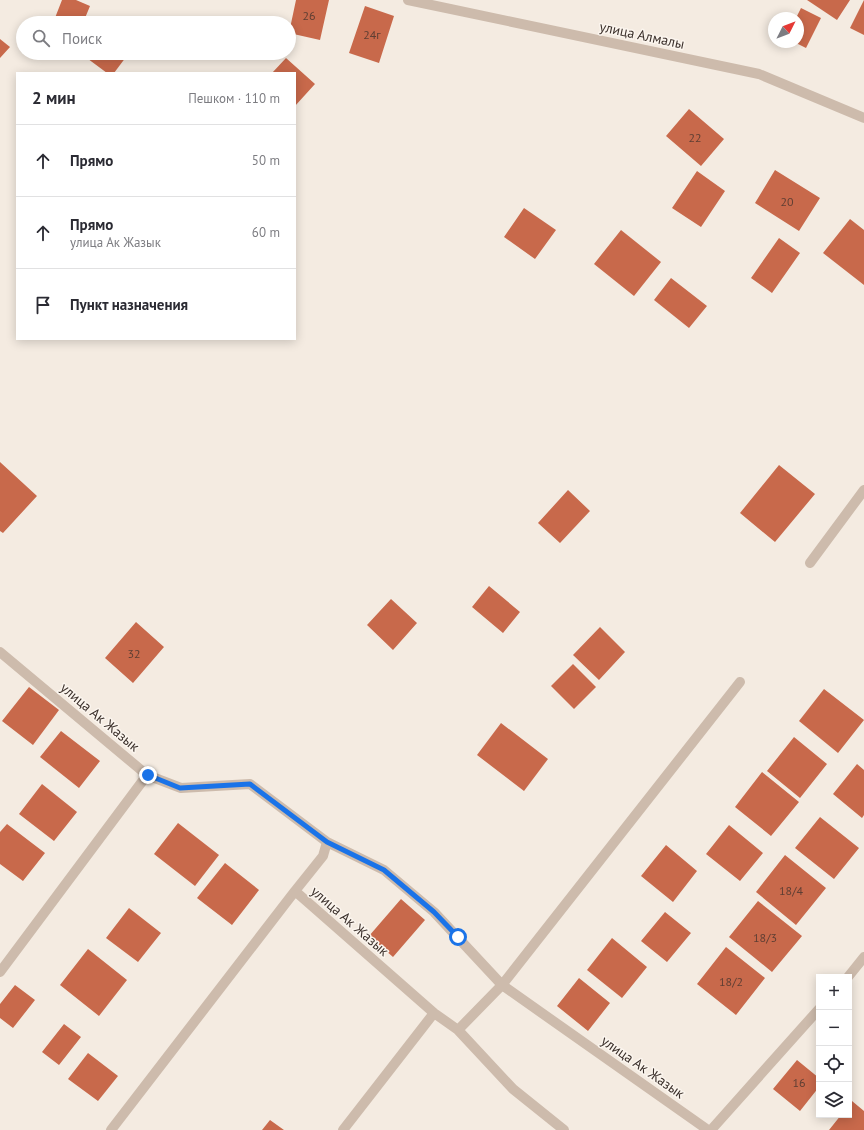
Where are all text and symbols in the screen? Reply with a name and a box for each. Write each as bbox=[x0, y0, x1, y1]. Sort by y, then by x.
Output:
house number: 26 bbox=[302, 8, 316, 23]
north arrow bbox=[768, 12, 804, 48]
search box bbox=[16, 16, 296, 60]
street label: улица Алмалы bbox=[598, 17, 686, 53]
icon: search bbox=[30, 27, 52, 49]
house number: 24г bbox=[363, 27, 381, 42]
text: Поиск bbox=[62, 29, 102, 48]
text: 2 мин bbox=[32, 87, 76, 109]
text: Пешком · 110 m bbox=[188, 90, 280, 107]
house number: 22 bbox=[688, 130, 702, 145]
icon: ahead bbox=[32, 150, 54, 172]
text: Прямо bbox=[70, 151, 113, 170]
text: 50 m bbox=[252, 152, 280, 169]
house number: 20 bbox=[780, 194, 794, 209]
text: Прямо bbox=[70, 215, 113, 234]
icon: ahead bbox=[32, 222, 54, 244]
text: 60 m bbox=[252, 224, 280, 241]
text: улица Ак Жазык bbox=[70, 234, 161, 251]
icon: arrive bbox=[32, 294, 54, 316]
text: Пункт назначения bbox=[70, 295, 188, 314]
house number: 32 bbox=[127, 646, 141, 661]
street label: улица Ак Жазык bbox=[57, 679, 144, 756]
route end bbox=[139, 766, 157, 784]
street label: улица Ак Жазык bbox=[307, 882, 393, 960]
house number: 18/4 bbox=[779, 883, 803, 898]
route start bbox=[449, 928, 467, 946]
house number: 18/3 bbox=[753, 930, 777, 945]
house number: 18/2 bbox=[719, 974, 743, 989]
map controls bbox=[816, 974, 852, 1118]
button: + bbox=[816, 974, 852, 1010]
button: − bbox=[816, 1010, 852, 1046]
street label: улица Ак Жазык bbox=[598, 1032, 689, 1103]
button: locate bbox=[816, 1046, 852, 1082]
house number: 16 bbox=[792, 1075, 806, 1090]
button: layers bbox=[816, 1082, 852, 1118]

